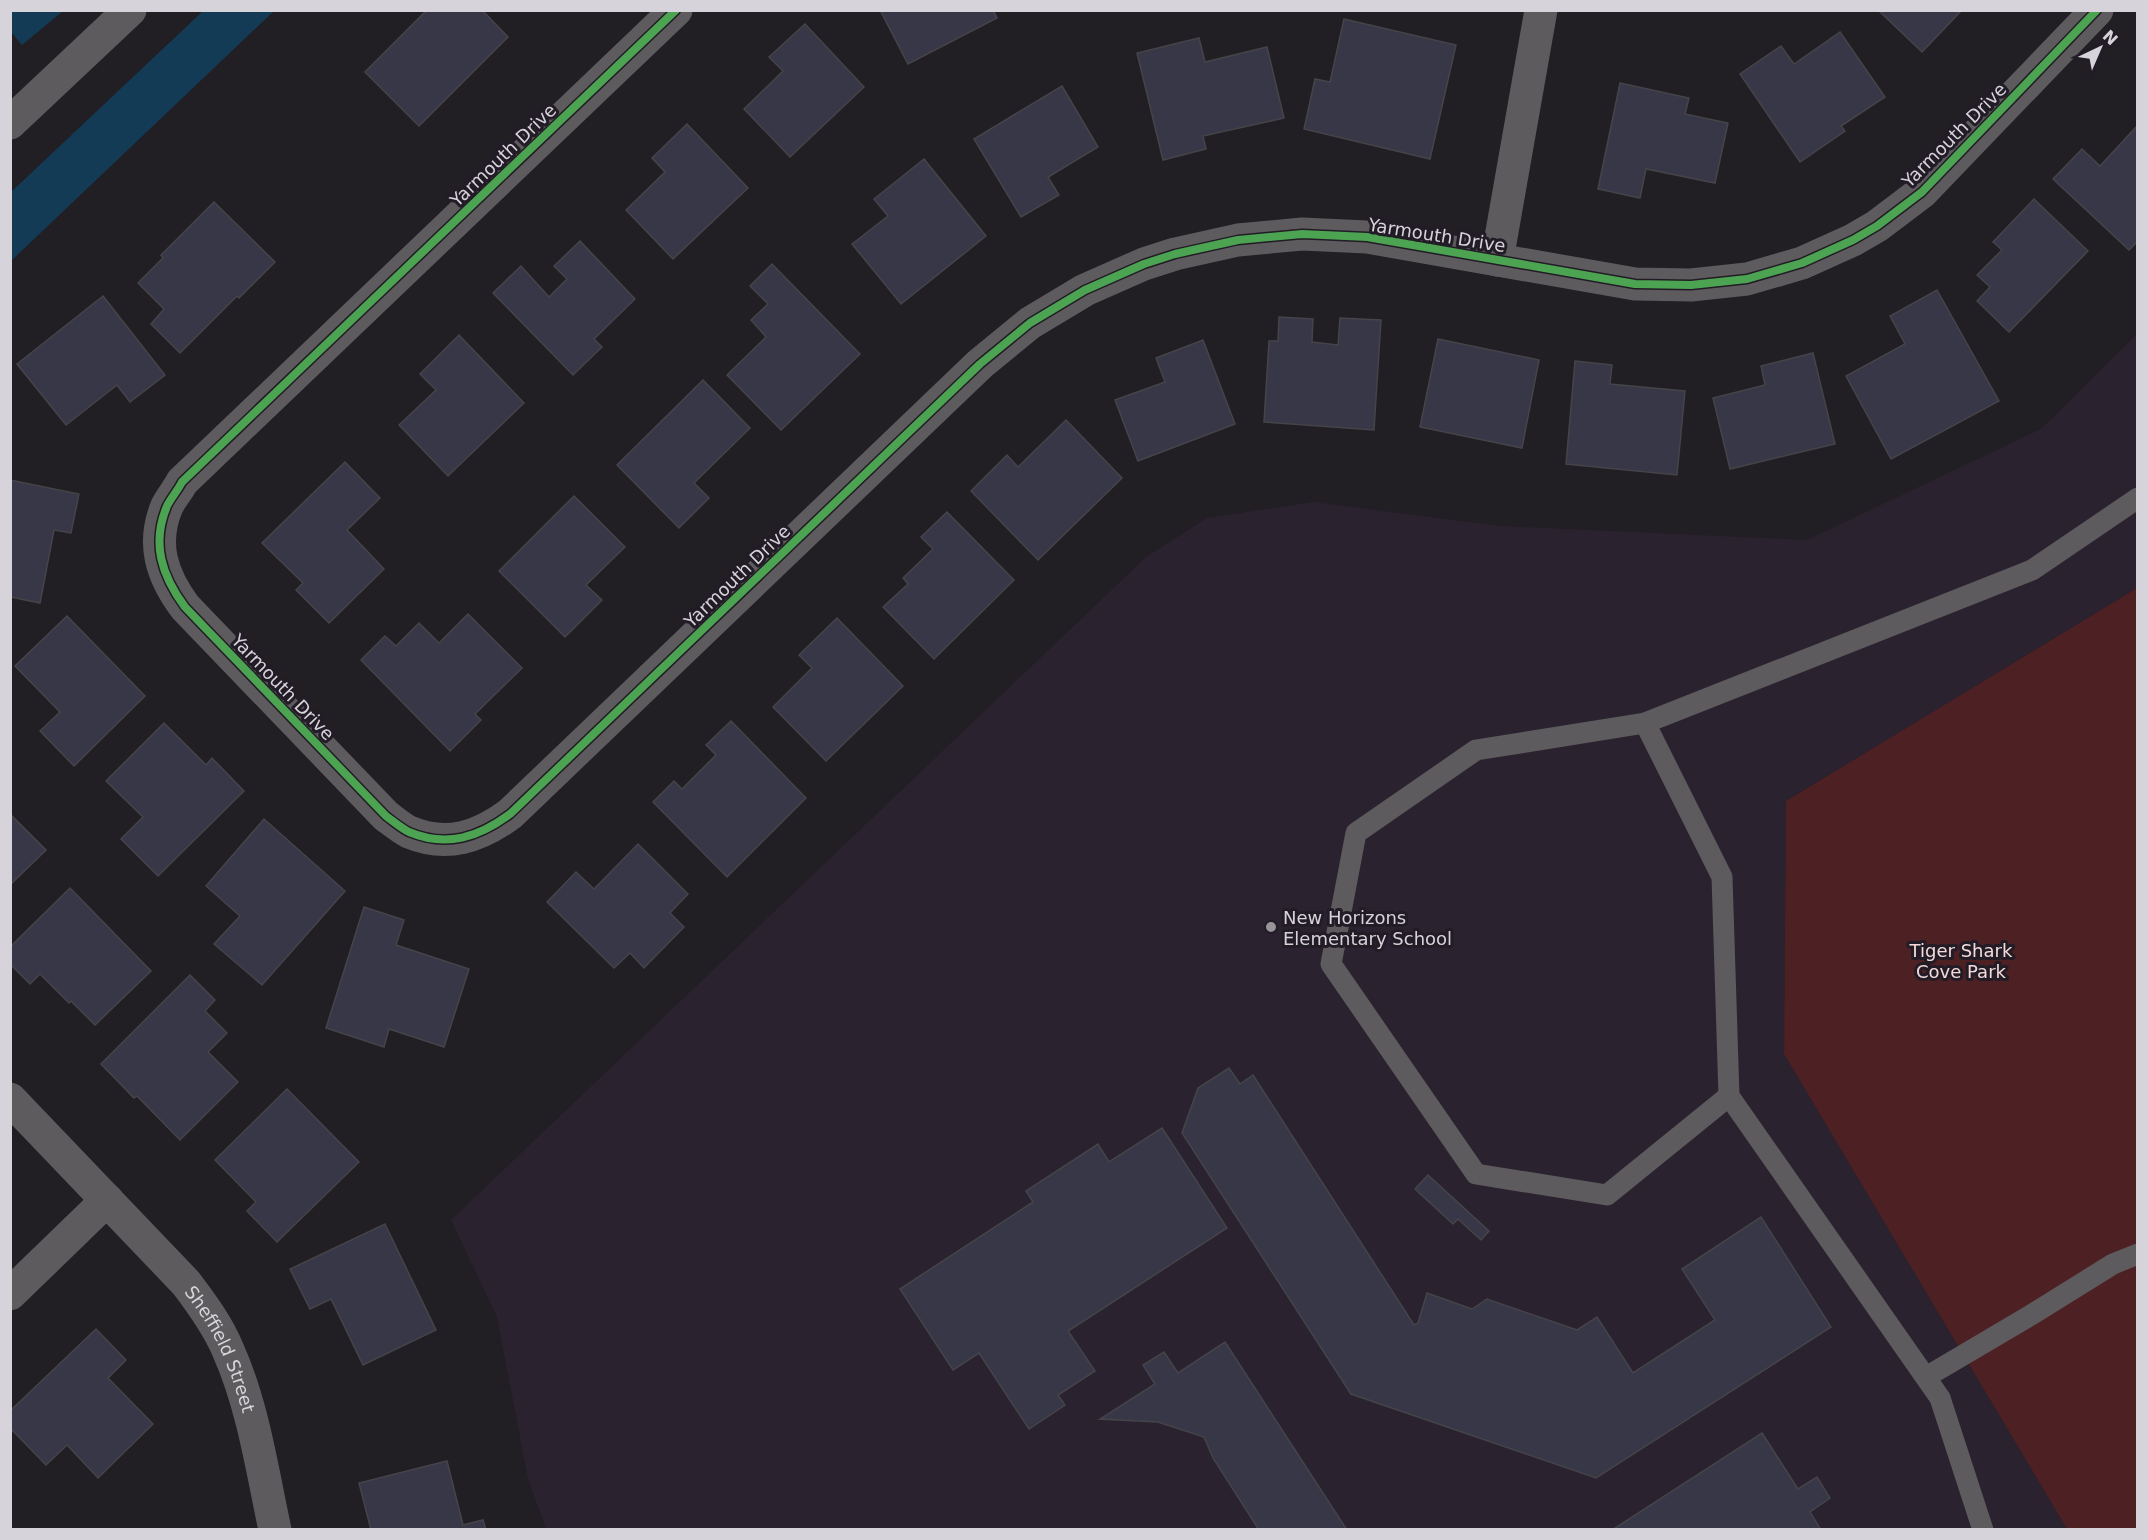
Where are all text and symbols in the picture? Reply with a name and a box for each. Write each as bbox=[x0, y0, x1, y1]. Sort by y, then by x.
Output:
north arrow bbox=[2070, 18, 2130, 78]
text: N bbox=[2099, 26, 2121, 49]
street label: Yarmouth Drive bbox=[1897, 79, 2010, 192]
street label: Yarmouth Drive bbox=[445, 99, 560, 211]
street label: Yarmouth Drive bbox=[1366, 214, 1507, 256]
street label: Yarmouth Drive bbox=[679, 520, 794, 632]
street label: Yarmouth Drive bbox=[227, 629, 339, 744]
place label: New Horizons Elementary School bbox=[1283, 907, 1452, 949]
marker: New Horizons Elementary School bbox=[1264, 920, 1278, 934]
park label: Tiger Shark Cove Park bbox=[1909, 940, 2013, 982]
street label: Sheffield Street bbox=[181, 1281, 260, 1415]

